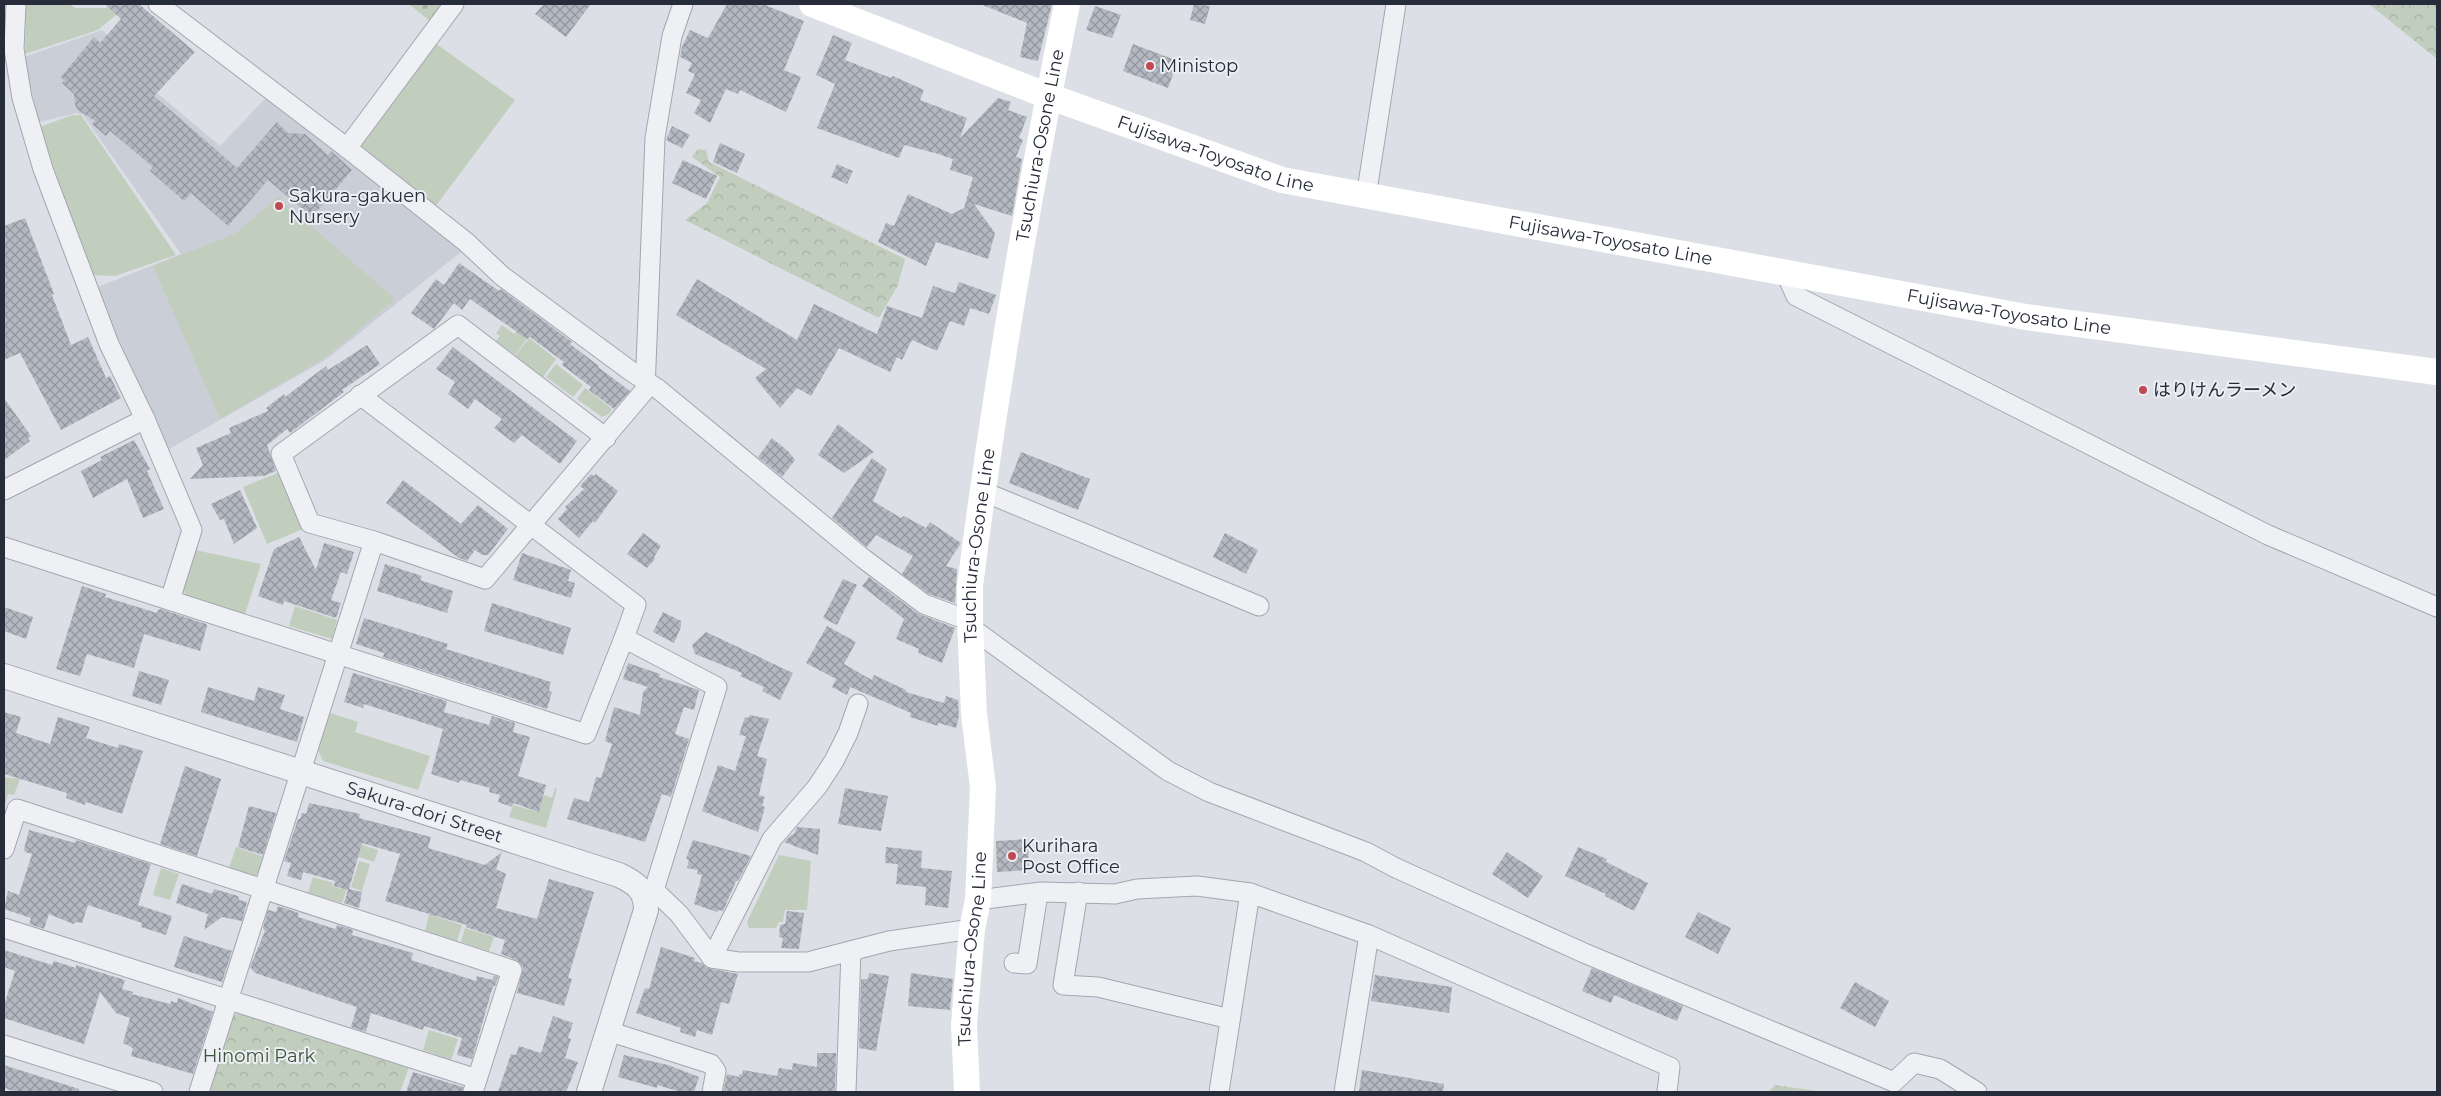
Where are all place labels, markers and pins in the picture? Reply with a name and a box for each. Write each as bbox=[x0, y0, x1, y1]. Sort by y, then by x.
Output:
place label: Ministop bbox=[1160, 55, 1238, 77]
marker: Ministop bbox=[1144, 60, 1156, 72]
place label: Sakura-gakuen Nursery bbox=[289, 185, 426, 228]
marker: Sakura-gakuen Nursery bbox=[273, 200, 285, 212]
place label: はりけんラーメン bbox=[2153, 379, 2296, 401]
marker: はりけんラーメン bbox=[2137, 384, 2149, 396]
place label: Kurihara Post Office bbox=[1022, 835, 1120, 878]
marker: Kurihara Post Office bbox=[1006, 850, 1018, 862]

